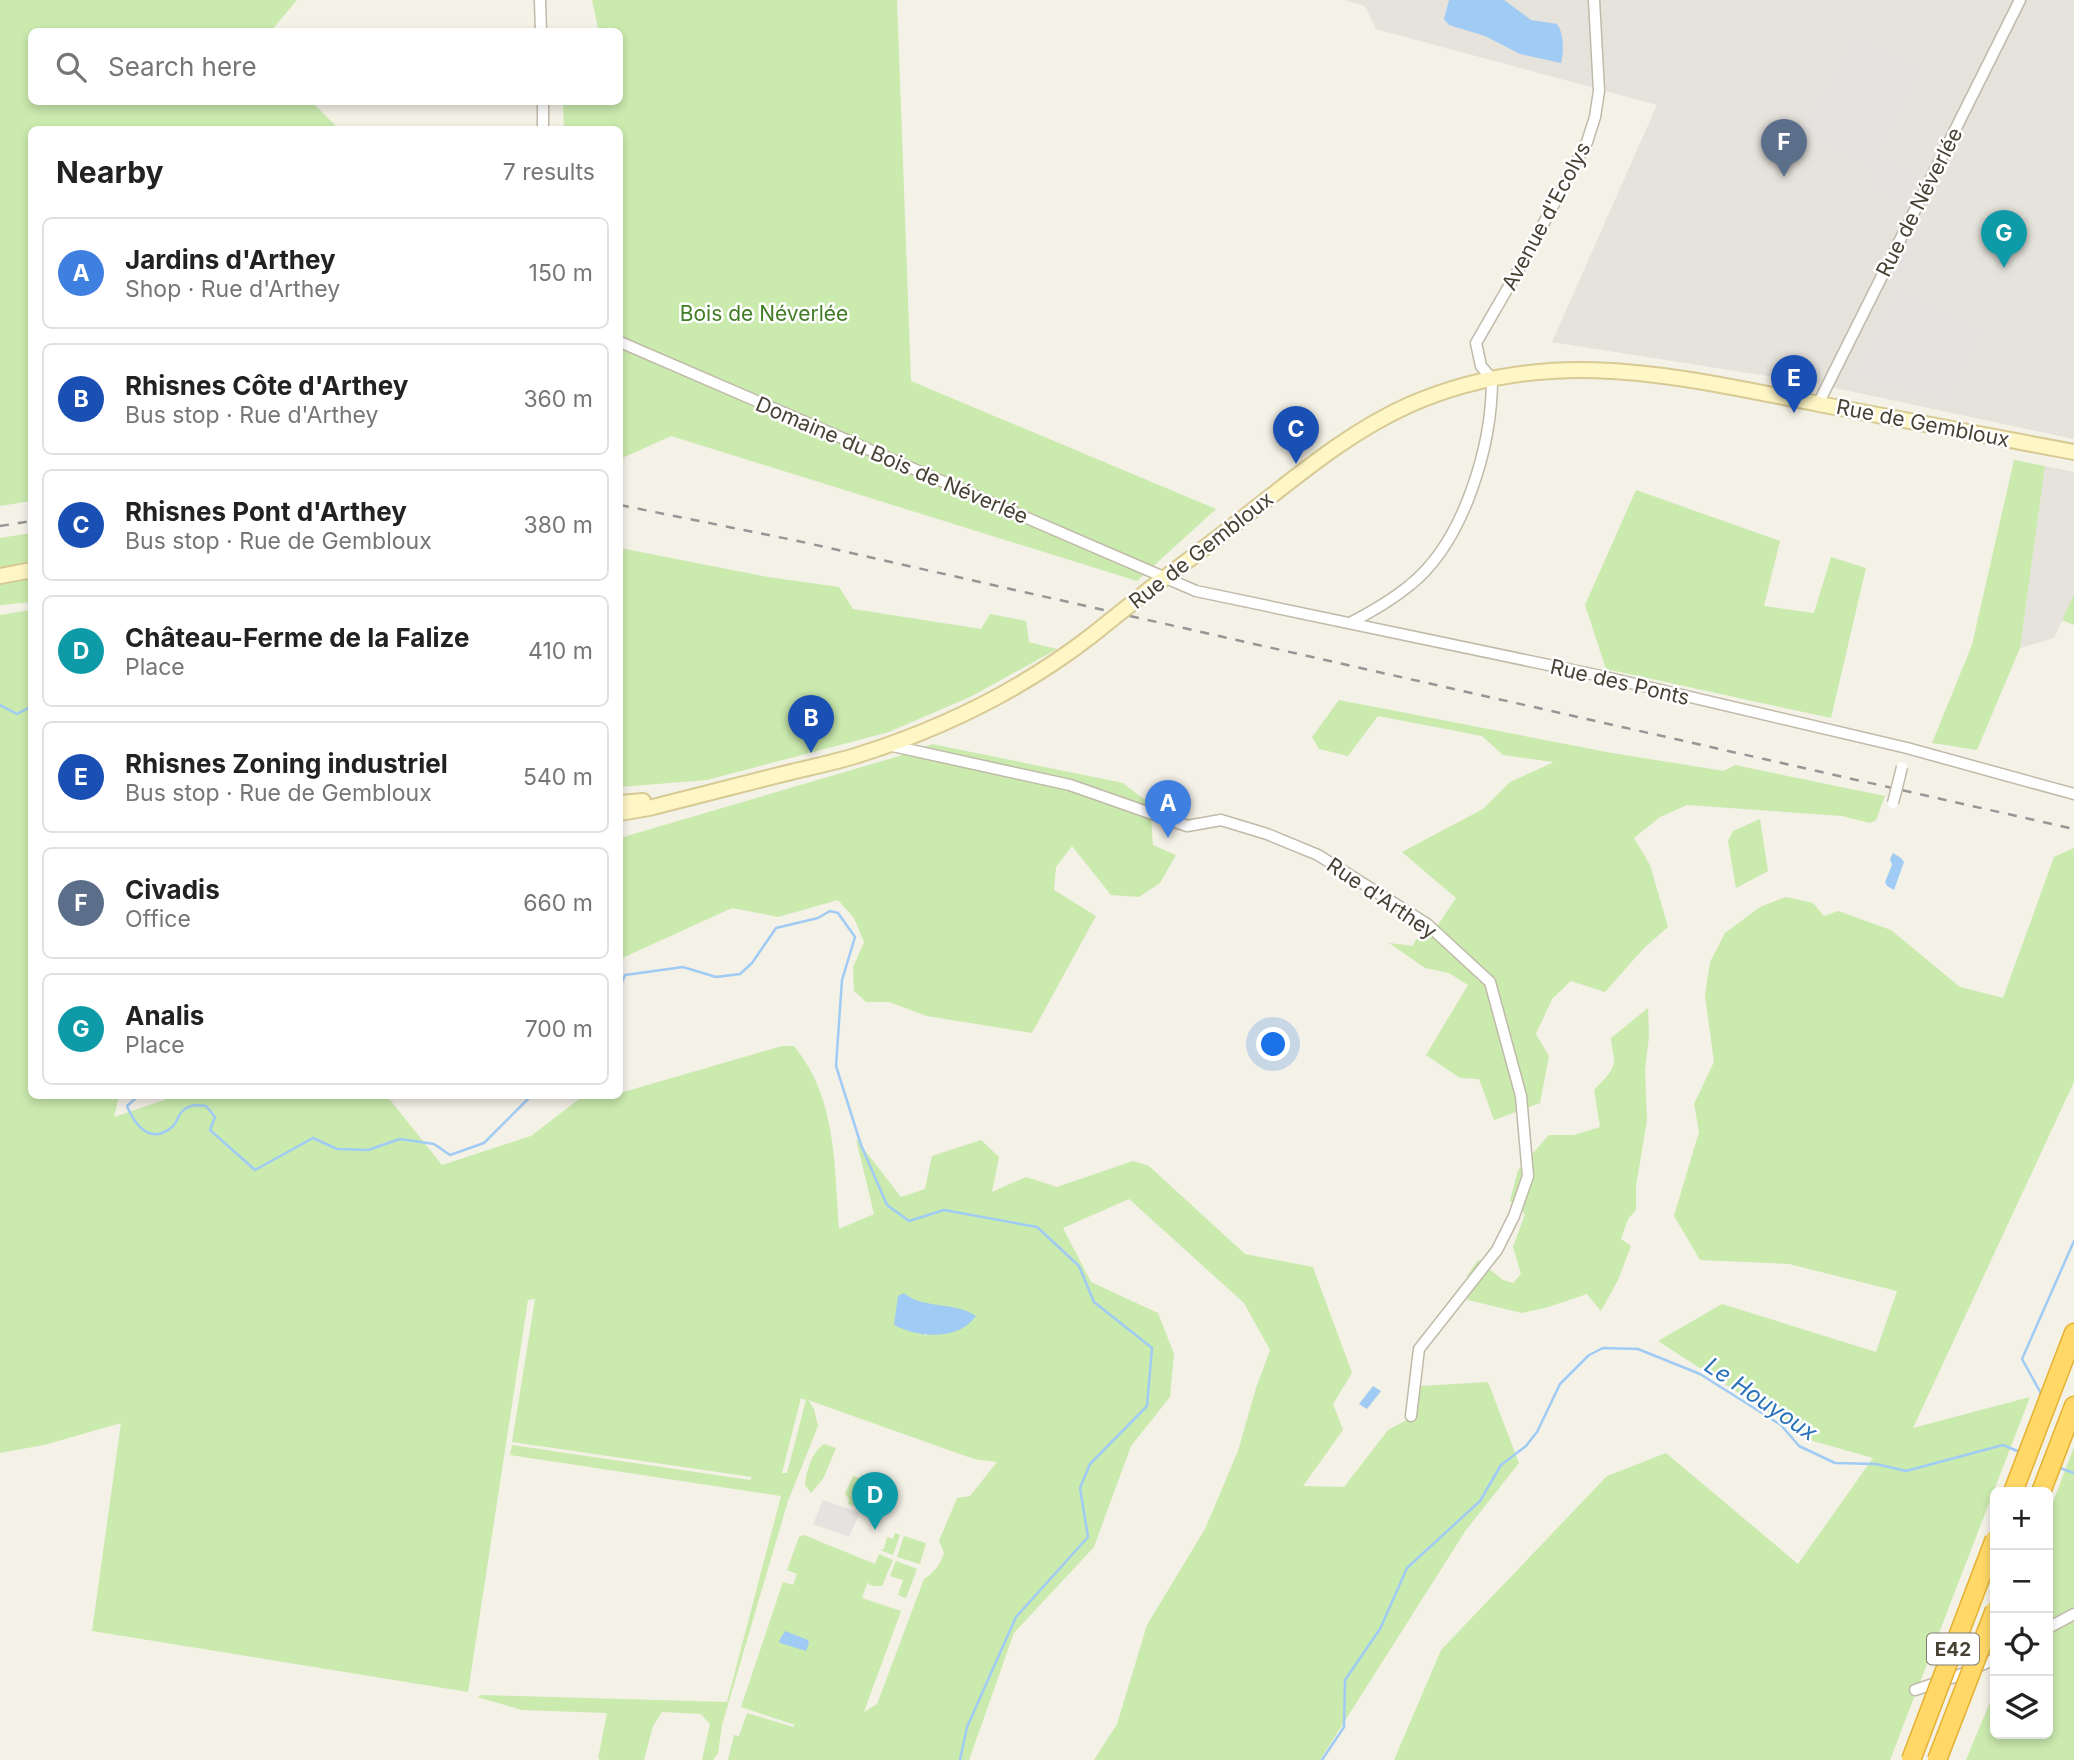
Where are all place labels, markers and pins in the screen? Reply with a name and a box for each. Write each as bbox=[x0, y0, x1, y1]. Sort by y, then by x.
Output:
pin: F bbox=[1761, 119, 1807, 177]
pin: G bbox=[1981, 210, 2027, 268]
pin: E bbox=[1771, 355, 1817, 413]
pin: C bbox=[1273, 406, 1319, 464]
pin: B bbox=[788, 695, 834, 753]
pin: A bbox=[1145, 780, 1191, 838]
pin: D bbox=[852, 1472, 898, 1530]

